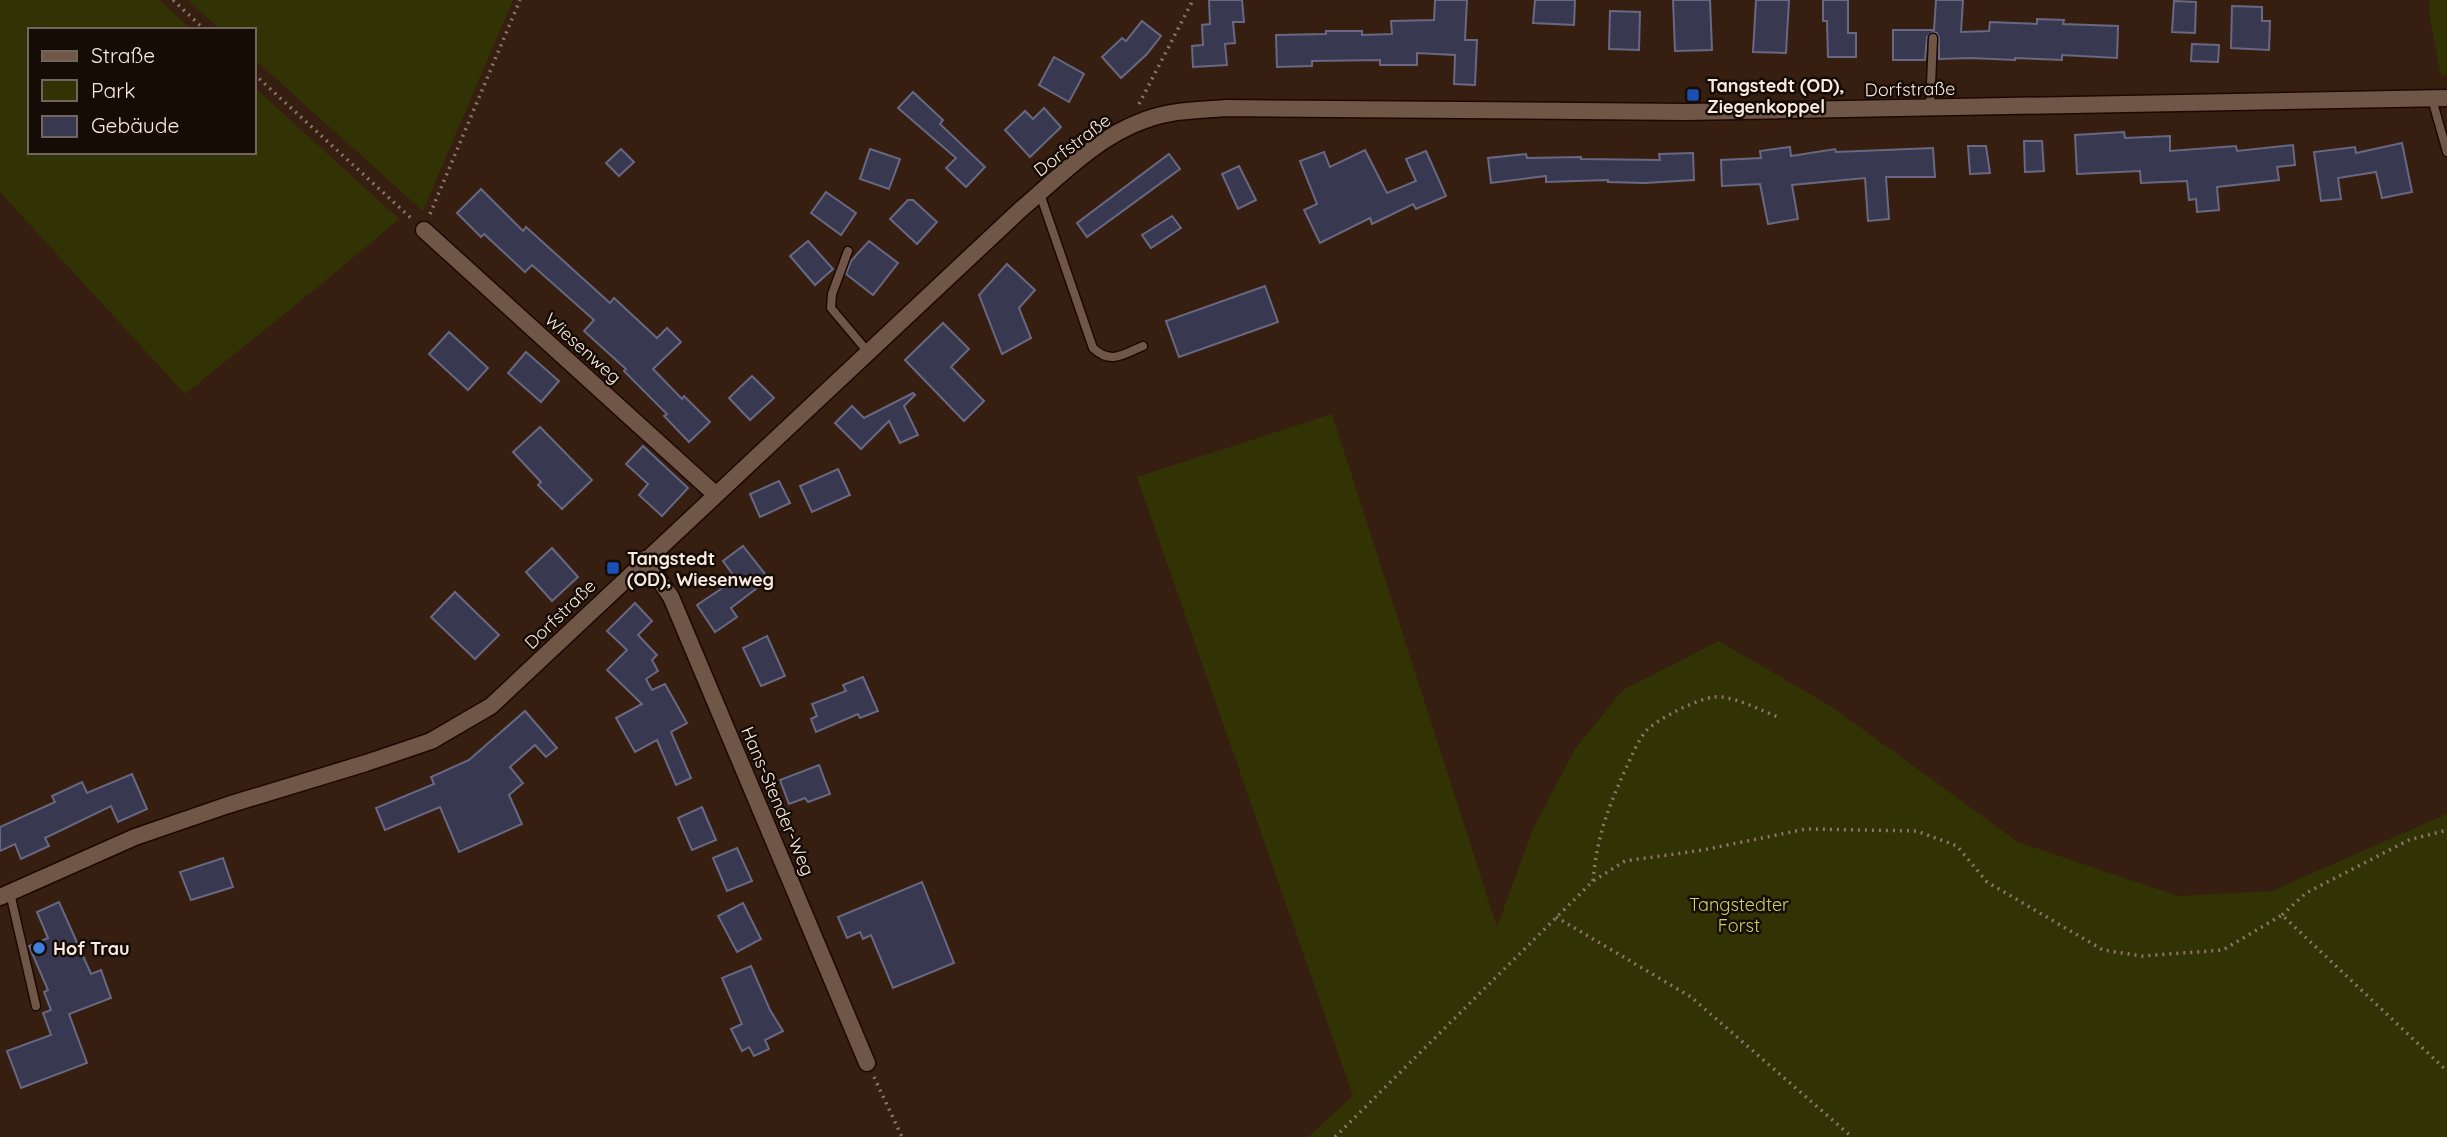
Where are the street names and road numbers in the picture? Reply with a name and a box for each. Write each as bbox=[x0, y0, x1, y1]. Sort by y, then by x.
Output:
street label: Dorfstraße bbox=[1864, 77, 1956, 101]
street label: Dorfstraße bbox=[1029, 109, 1115, 181]
street label: Wiesenweg bbox=[540, 308, 626, 388]
street label: Dorfstraße bbox=[519, 574, 601, 654]
street label: Hans-Stender-Weg bbox=[736, 723, 820, 879]

